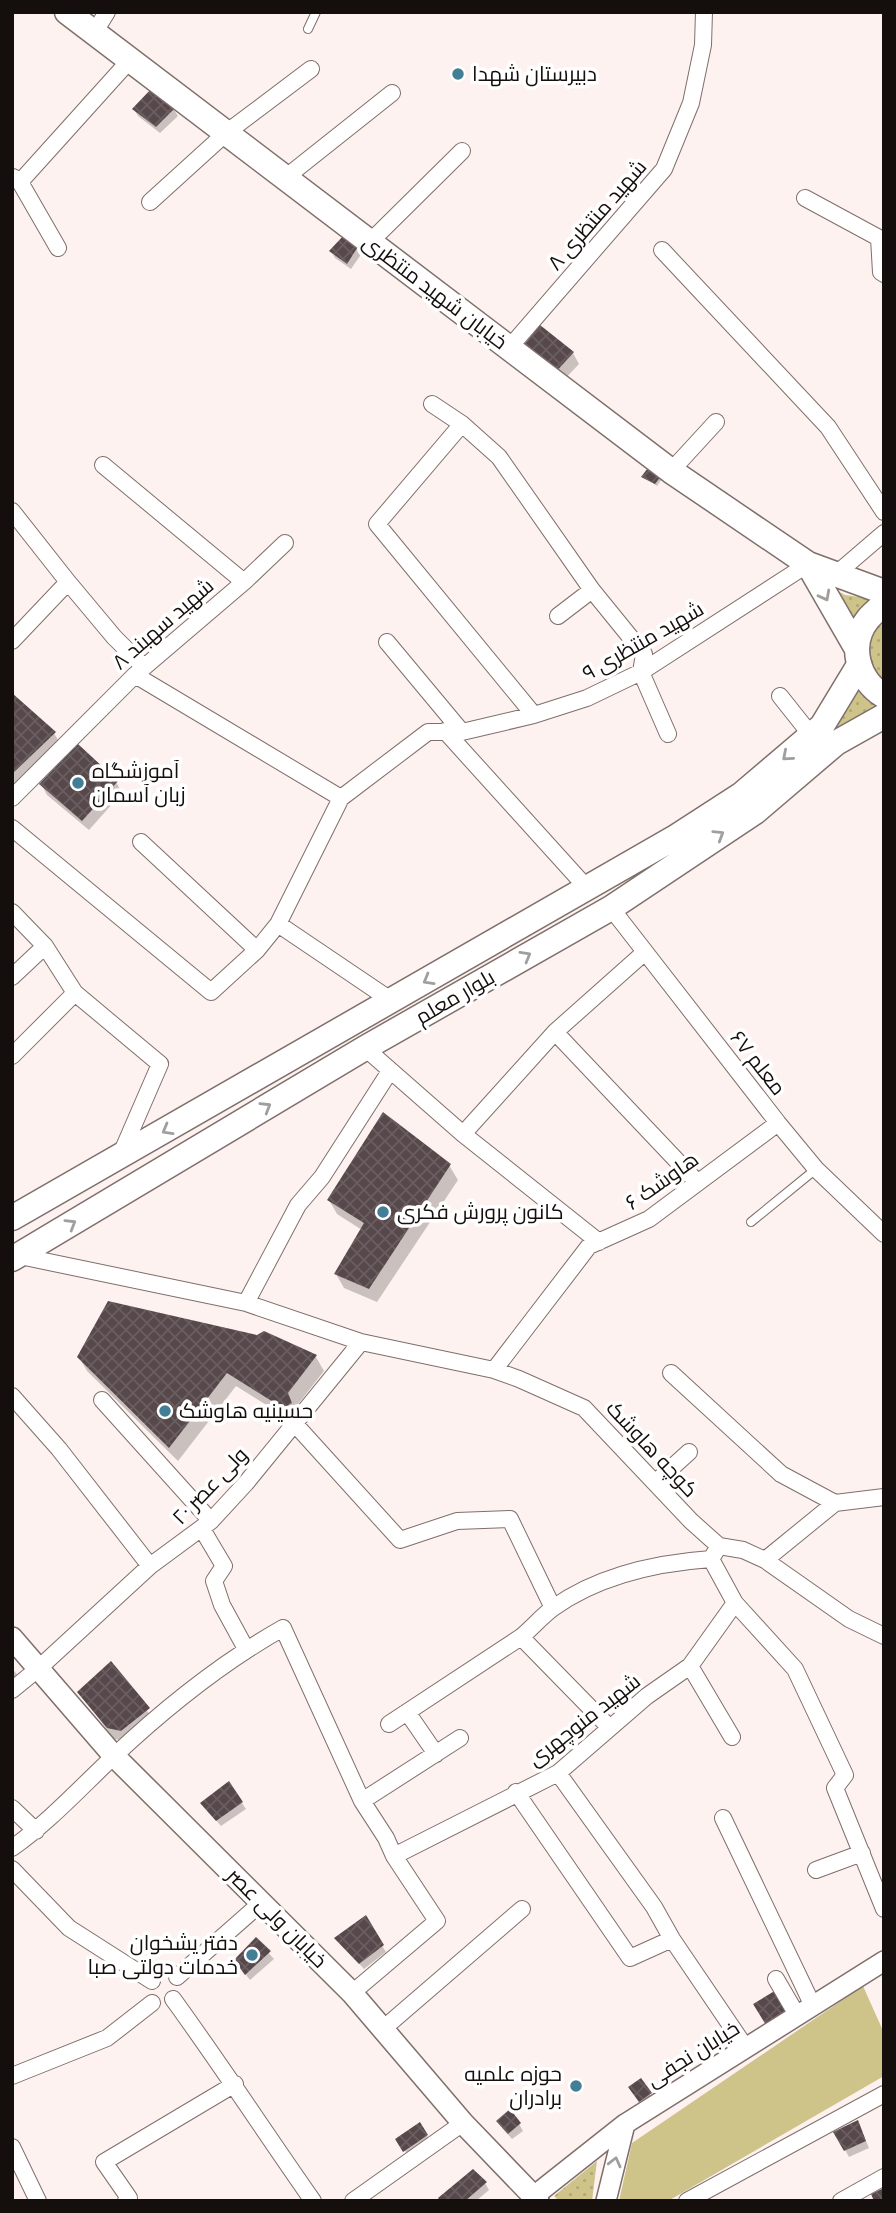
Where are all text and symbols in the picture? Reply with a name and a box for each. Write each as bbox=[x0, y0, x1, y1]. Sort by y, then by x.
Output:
place label: دبیرستان شهدا bbox=[472, 62, 597, 87]
marker: دبیرستان شهدا bbox=[450, 66, 466, 82]
street label: شهید منتظری ۸ bbox=[543, 155, 652, 276]
street label: خیابان شهید منتظری bbox=[357, 230, 512, 355]
street label: شهید سهبند ۸ bbox=[108, 574, 219, 675]
one-way arrow bbox=[817, 588, 830, 601]
street label: شهید منتظری ۹ bbox=[578, 597, 708, 686]
one-way arrow bbox=[782, 748, 795, 760]
place label: آموزشگاه زبان آسمان bbox=[92, 759, 186, 808]
marker: آموزشگاه زبان آسمان bbox=[70, 775, 86, 791]
one-way arrow bbox=[711, 830, 724, 843]
one-way arrow bbox=[519, 951, 532, 964]
street label: بلوار معلم bbox=[411, 965, 500, 1031]
one-way arrow bbox=[423, 971, 436, 984]
street label: معلم ۶۷ bbox=[724, 1026, 791, 1101]
one-way arrow bbox=[258, 1103, 271, 1116]
one-way arrow bbox=[162, 1121, 175, 1134]
street label: هاوشک ۶ bbox=[621, 1147, 703, 1215]
place label: کانون پرورش فکری bbox=[397, 1200, 564, 1226]
marker: کانون پرورش فکری bbox=[375, 1204, 391, 1220]
one-way arrow bbox=[63, 1220, 76, 1233]
street label: کوچه هاوشک bbox=[600, 1396, 703, 1503]
place label: حسینیه هاوشک bbox=[179, 1399, 313, 1423]
marker: حسینیه هاوشک bbox=[157, 1403, 173, 1419]
street label: ولی عصر ۲۰ bbox=[167, 1443, 253, 1530]
street label: شهید منوچهری bbox=[523, 1669, 646, 1773]
street label: خیابان ولی عصر bbox=[221, 1862, 332, 1974]
place label: دفتر یشخوان خدمات دولتی صبا bbox=[88, 1931, 238, 1980]
marker: دفتر یشخوان خدمات دولتی صبا bbox=[244, 1947, 260, 1963]
street label: خیابان نجفی bbox=[642, 2016, 744, 2093]
place label: حوزه علمیه برادران bbox=[464, 2062, 562, 2111]
marker: حوزه علمیه برادران bbox=[568, 2078, 584, 2094]
one-way arrow bbox=[607, 2156, 621, 2168]

